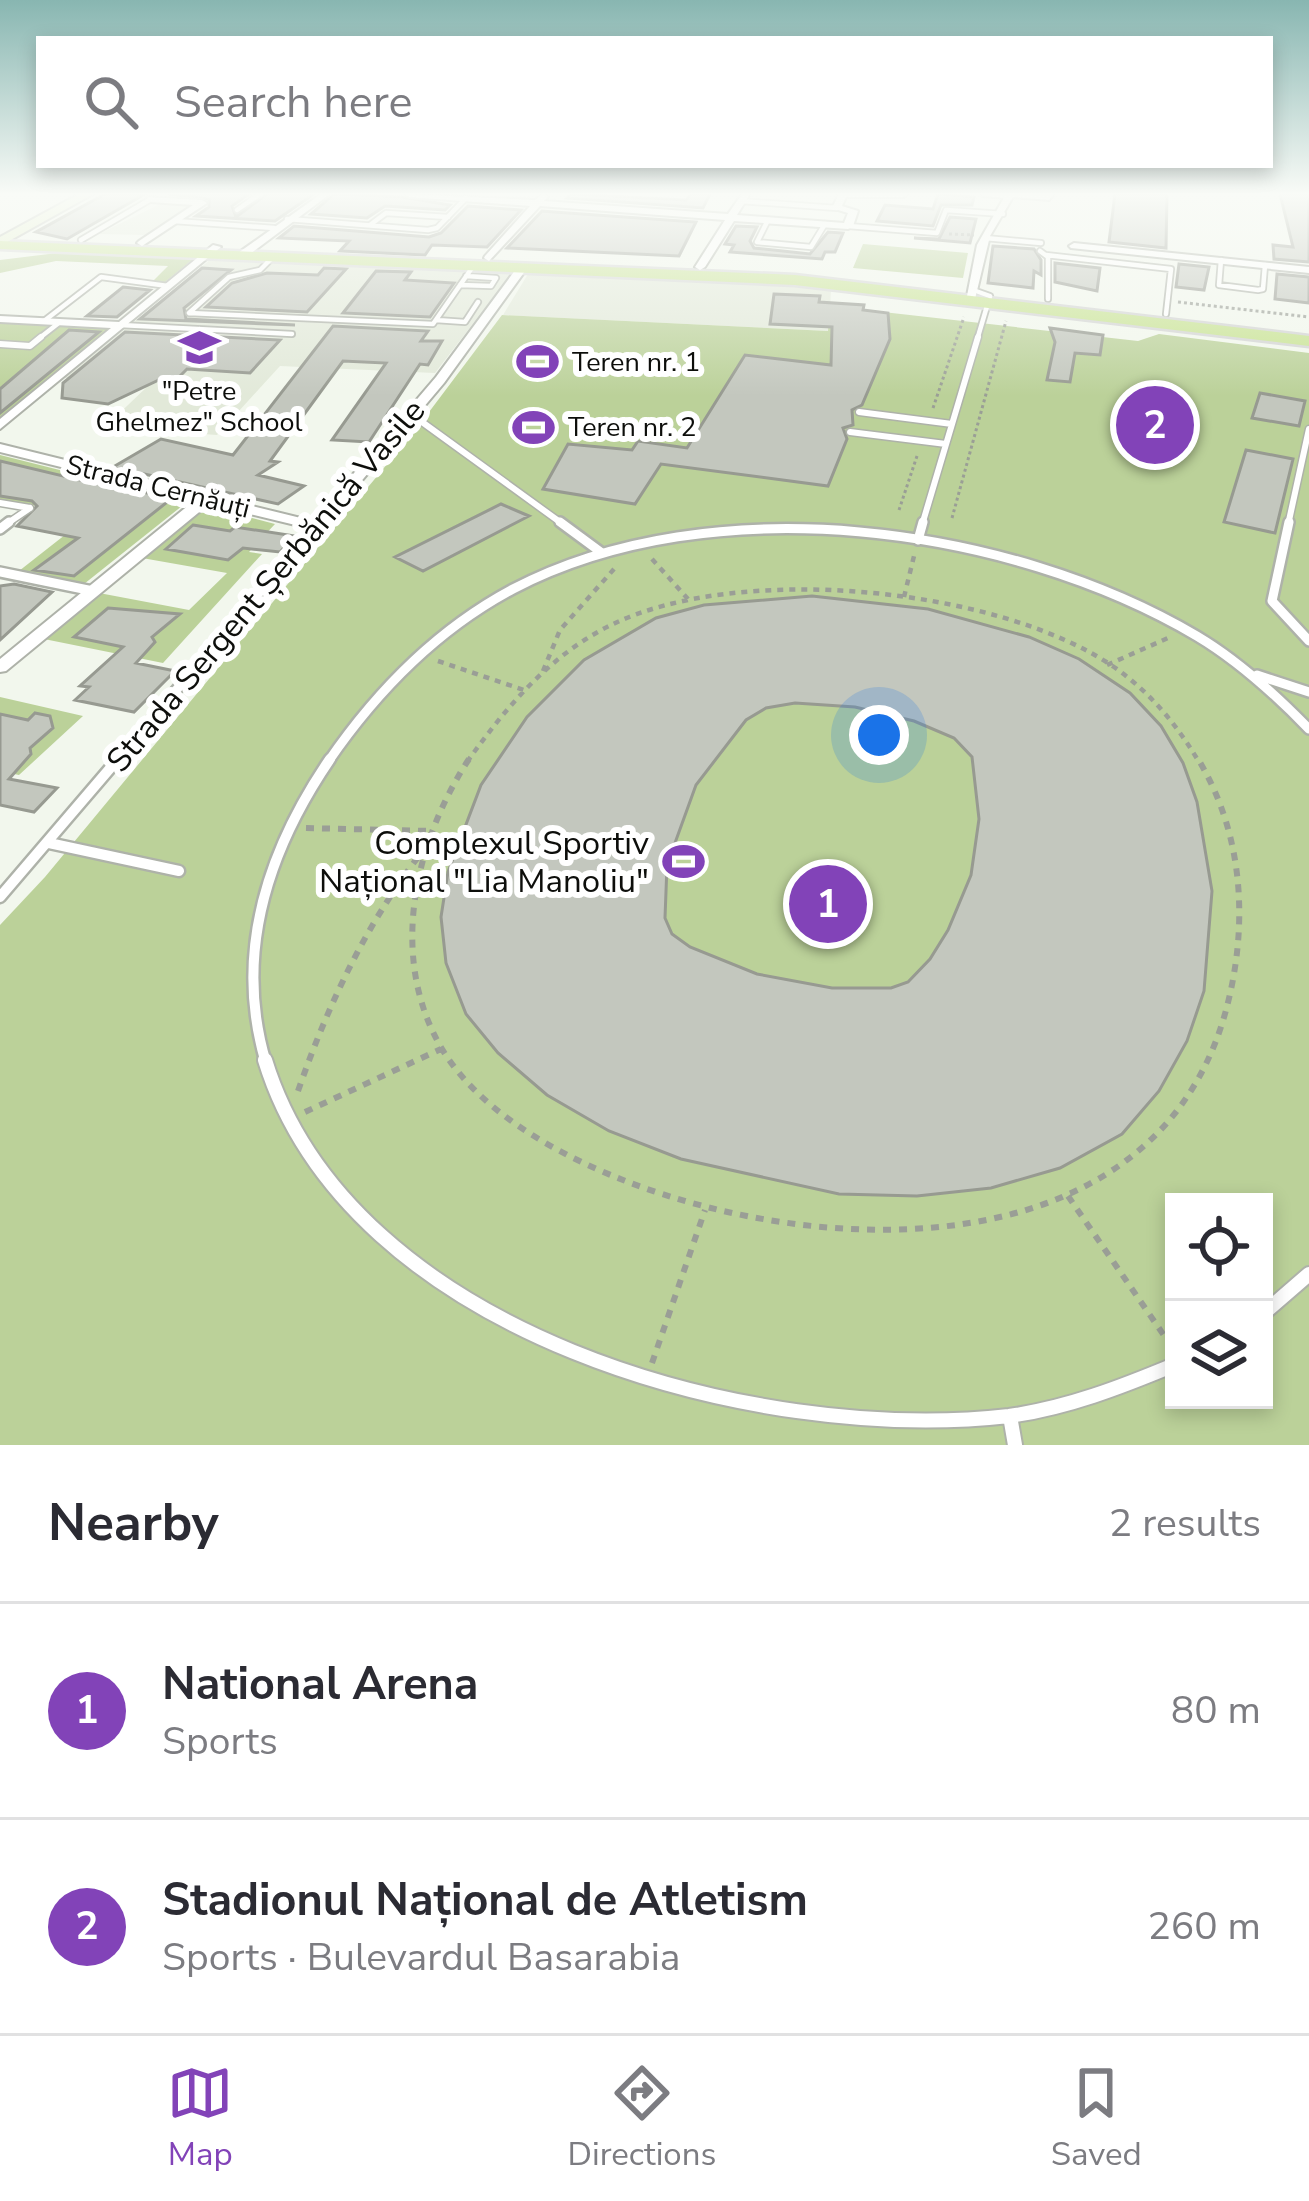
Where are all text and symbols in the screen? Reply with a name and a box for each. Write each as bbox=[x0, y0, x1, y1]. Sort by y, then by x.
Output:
search box bbox=[36, 36, 1273, 168]
icon: search bbox=[78, 69, 144, 135]
text: Search here bbox=[174, 72, 413, 133]
school or university icon: "Petre Ghelmez" School bbox=[176, 324, 222, 370]
sports icon: Teren nr. 1 bbox=[515, 339, 561, 385]
place label: Teren nr. 1 bbox=[572, 344, 700, 381]
place label: "Petre Ghelmez" School bbox=[95, 373, 303, 441]
pin: 2 bbox=[1116, 380, 1194, 470]
street label: Strada Sergent Șerbănică Vasile bbox=[96, 390, 436, 782]
sports icon: Teren nr. 2 bbox=[511, 404, 557, 450]
place label: Teren nr. 2 bbox=[568, 409, 696, 446]
street label: Strada Cernăuți bbox=[62, 446, 254, 528]
your location bbox=[849, 705, 909, 765]
place label: Complexul Sportiv Național "Lia Manoliu" bbox=[319, 821, 649, 904]
sports icon: Complexul Sportiv Național "Lia Manoliu" bbox=[660, 839, 706, 885]
pin: 1 bbox=[789, 859, 867, 949]
map controls bbox=[1165, 1193, 1273, 1409]
button: locate bbox=[1165, 1193, 1273, 1301]
button: layers bbox=[1165, 1301, 1273, 1409]
text: Nearby bbox=[48, 1488, 219, 1558]
text: 2 results bbox=[1109, 1497, 1261, 1550]
text: National Arena bbox=[162, 1654, 479, 1715]
text: 1 bbox=[75, 1684, 99, 1737]
text: 80 m bbox=[1171, 1684, 1261, 1737]
text: Sports bbox=[162, 1715, 278, 1768]
text: Stadionul Național de Atletism bbox=[162, 1870, 808, 1931]
text: 2 bbox=[75, 1900, 99, 1953]
text: 260 m bbox=[1147, 1900, 1261, 1953]
text: Sports · Bulevardul Basarabia bbox=[162, 1931, 680, 1984]
tab: Map bbox=[167, 2060, 233, 2177]
tab: Directions bbox=[568, 2060, 716, 2177]
tab: Saved bbox=[1051, 2060, 1142, 2177]

